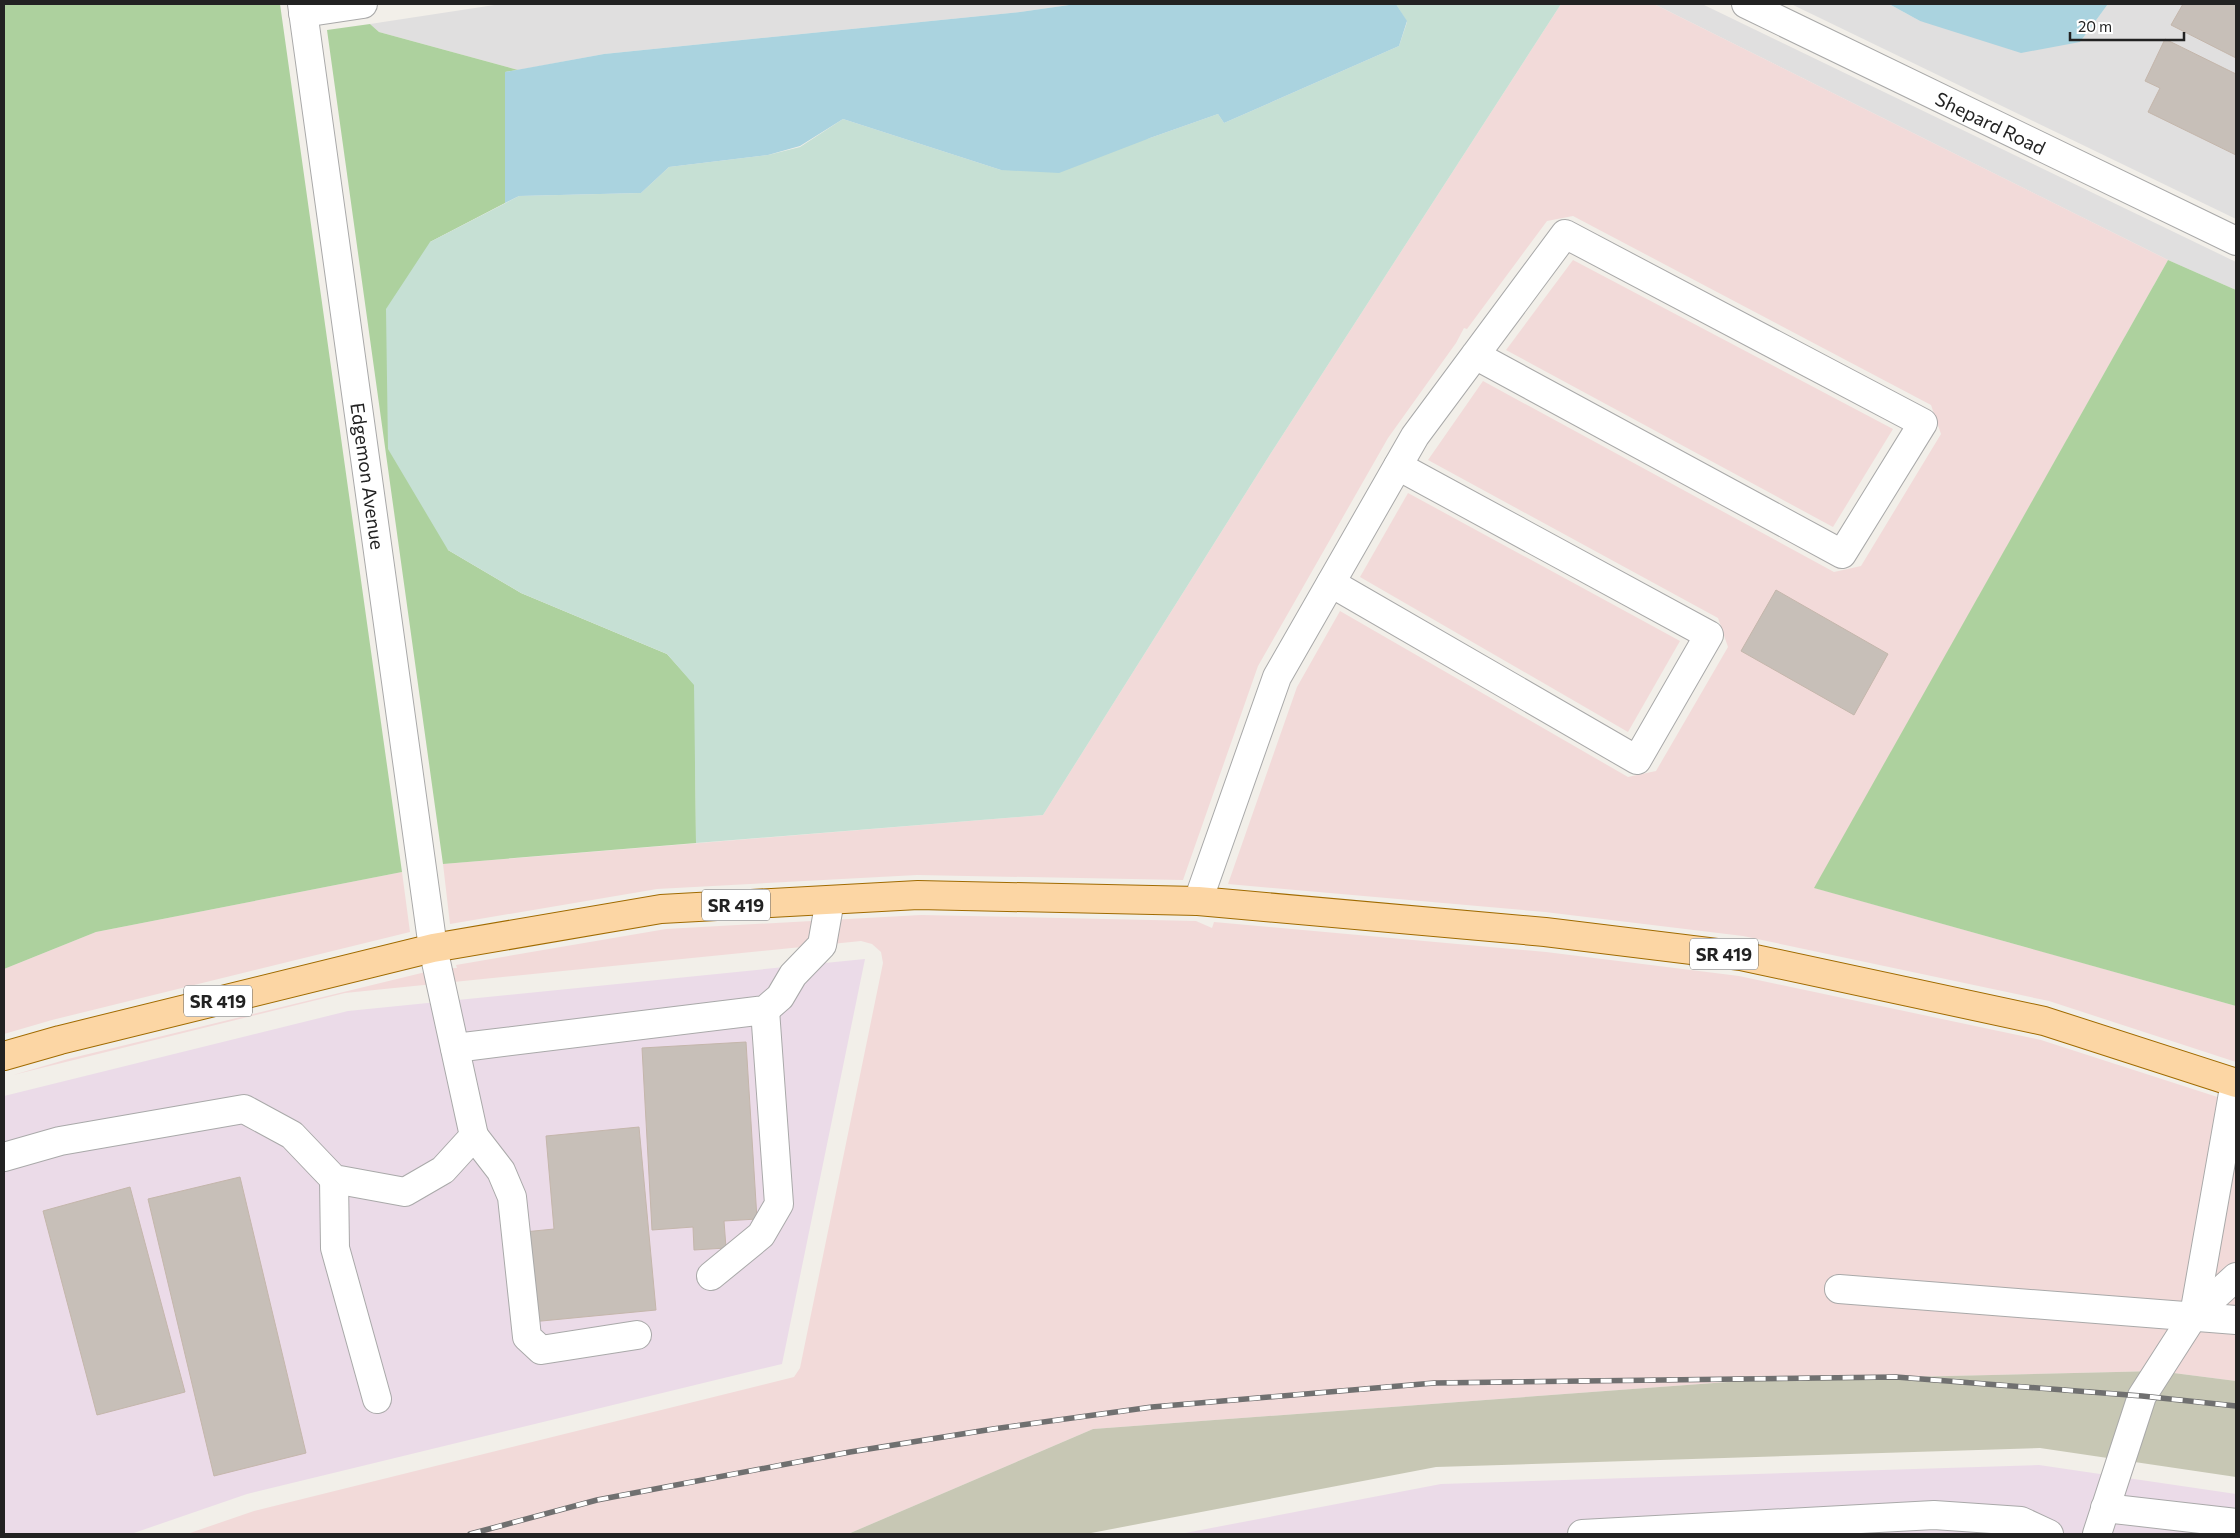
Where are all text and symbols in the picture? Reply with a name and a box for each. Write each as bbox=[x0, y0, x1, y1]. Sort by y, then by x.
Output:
scale bar bbox=[2070, 10, 2184, 42]
text: 20 m bbox=[2078, 17, 2112, 35]
street label: Shepard Road bbox=[1932, 86, 2050, 159]
street label: Edgemon Avenue bbox=[346, 401, 390, 551]
road number: SR 419 bbox=[702, 890, 770, 920]
road number: SR 419 bbox=[1690, 939, 1758, 970]
road number: SR 419 bbox=[184, 986, 252, 1016]

